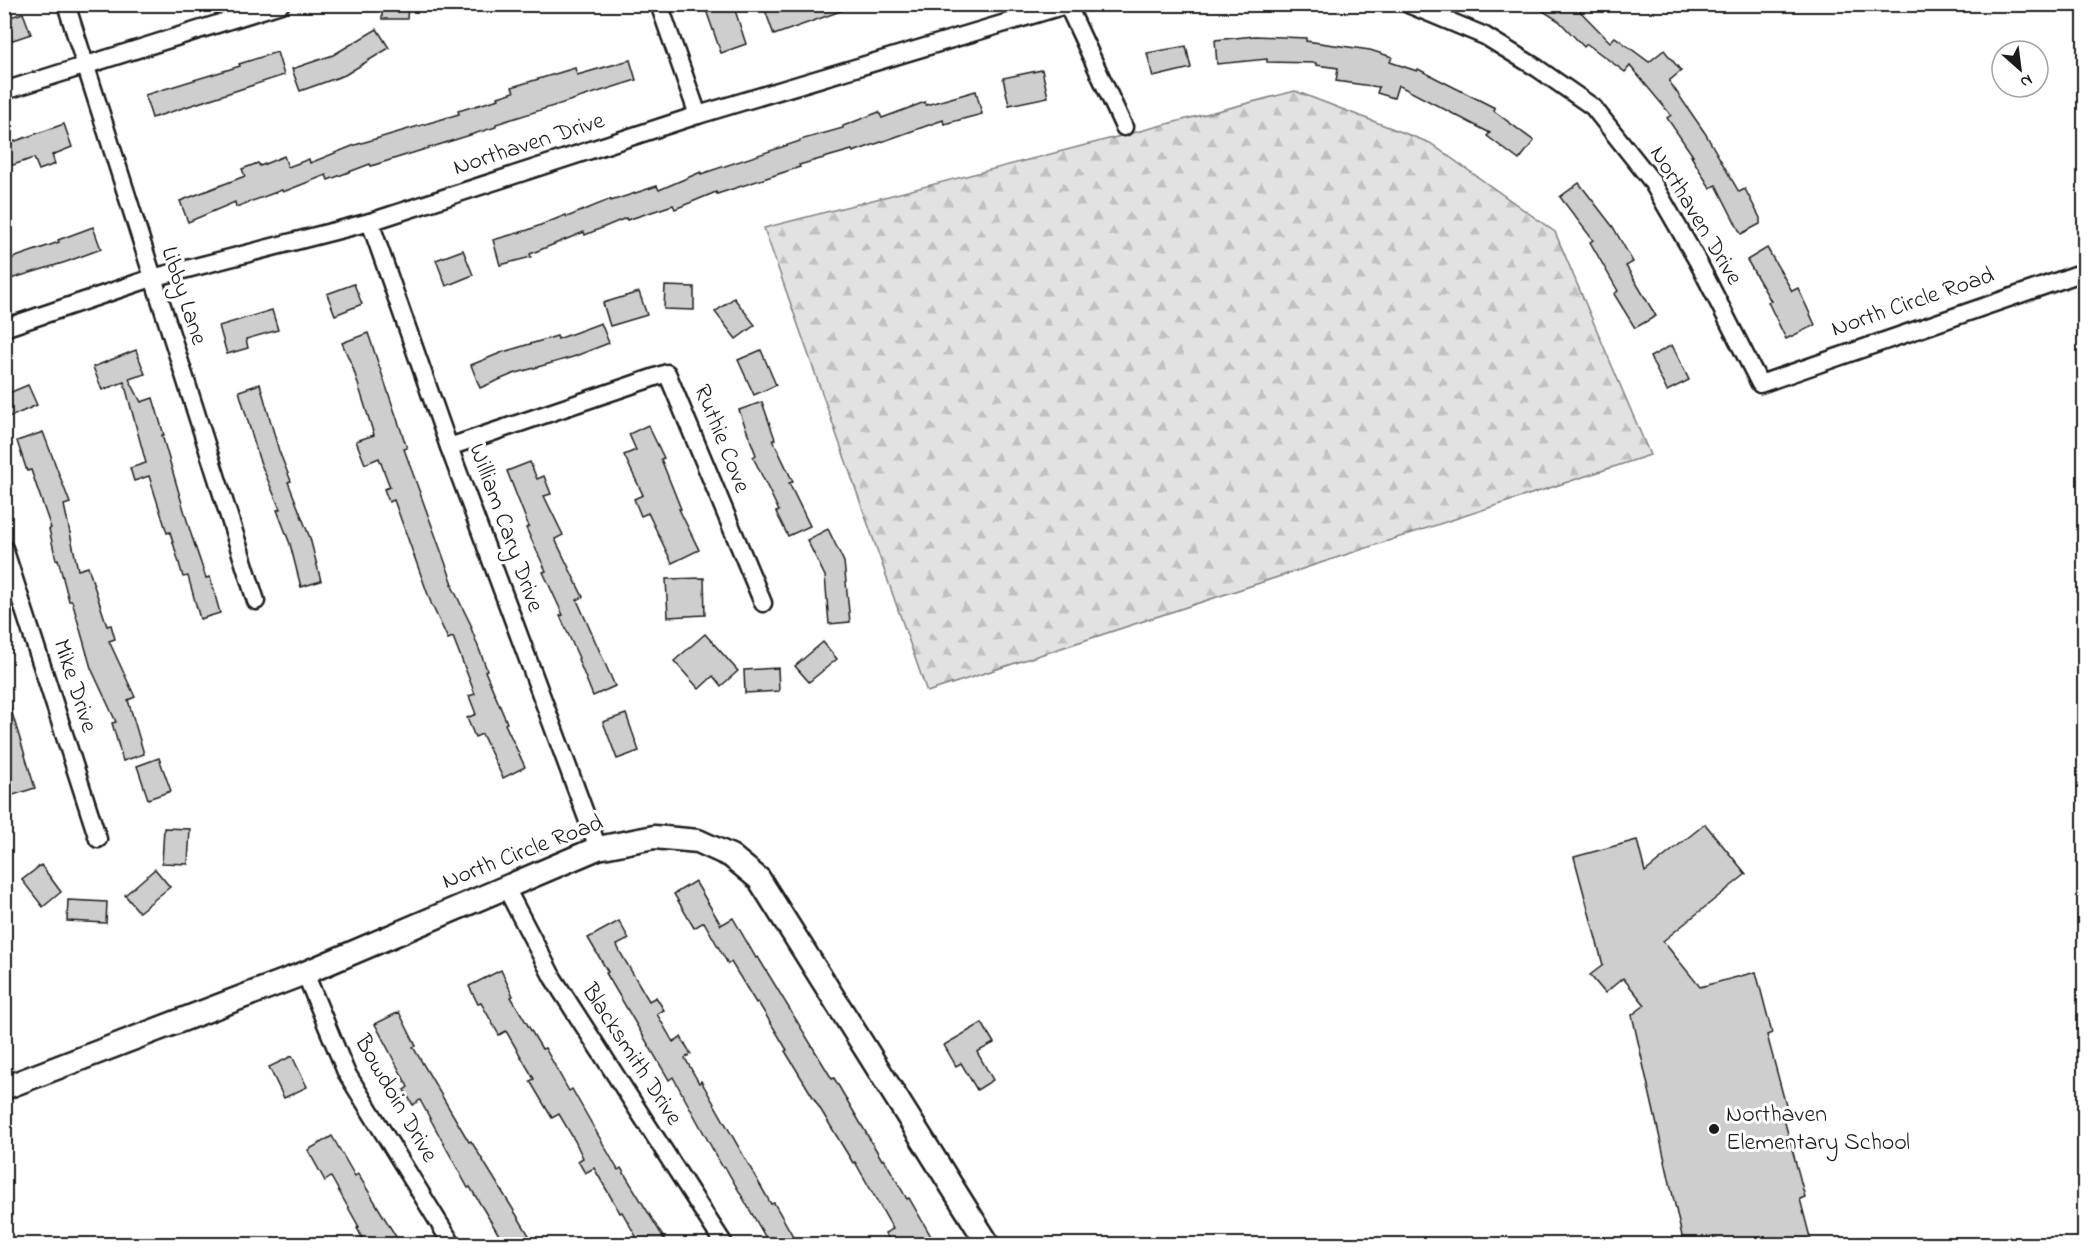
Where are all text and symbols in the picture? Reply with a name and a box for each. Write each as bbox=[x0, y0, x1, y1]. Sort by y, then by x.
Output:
north arrow bbox=[1990, 39, 2050, 99]
text: N bbox=[2016, 67, 2037, 94]
street label: Northaven Drive bbox=[449, 104, 609, 186]
street label: Northaven Drive bbox=[1640, 140, 1751, 293]
street label: Libby Lane bbox=[150, 242, 215, 350]
street label: North Circle Road bbox=[1827, 259, 2000, 347]
street label: Ruthie Cove bbox=[683, 380, 759, 499]
street label: William Cary Drive bbox=[457, 439, 552, 618]
street label: Mike Drive bbox=[42, 635, 106, 737]
street label: North Circle Road bbox=[437, 806, 609, 900]
street label: Blacksmith Drive bbox=[571, 976, 690, 1133]
street label: Bowdoin Drive bbox=[344, 1028, 446, 1170]
place label: Northaven Elementary School bbox=[1726, 1098, 1910, 1162]
marker: Northaven Elementary School bbox=[1707, 1122, 1721, 1136]

